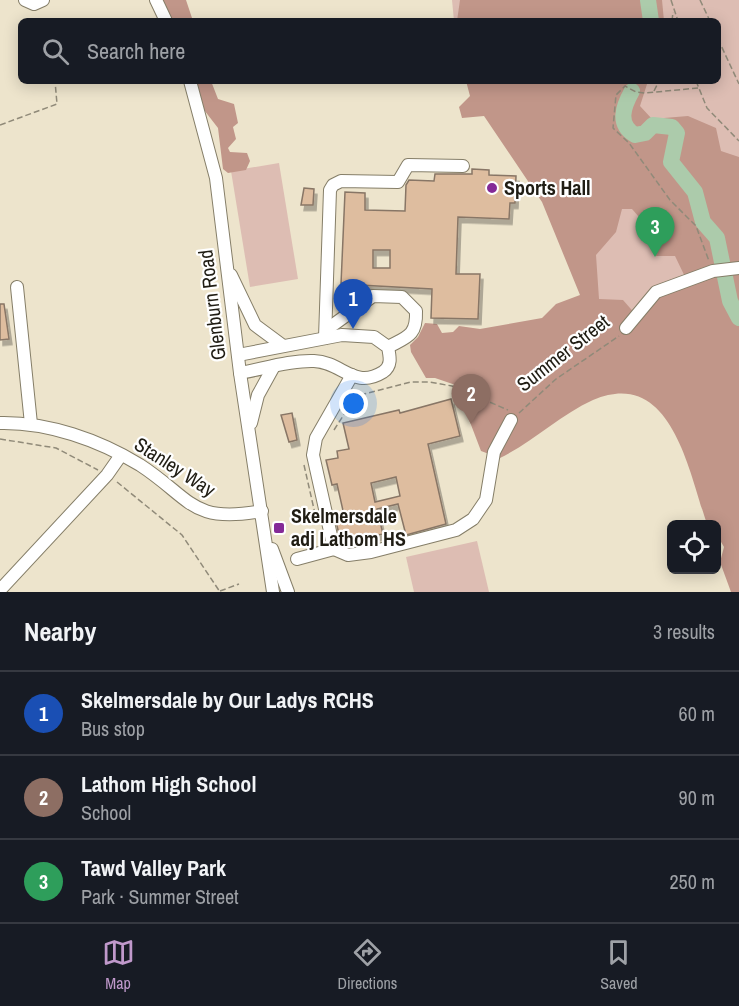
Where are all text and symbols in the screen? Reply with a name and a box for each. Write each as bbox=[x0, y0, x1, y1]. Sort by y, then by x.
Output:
search box bbox=[18, 18, 721, 84]
icon: search bbox=[39, 35, 72, 68]
text: Search here bbox=[87, 36, 185, 66]
place label: Sports Hall bbox=[504, 174, 591, 201]
marker: Sports Hall bbox=[485, 181, 499, 195]
pin: 3 bbox=[636, 208, 674, 257]
street label: Glenburn Road bbox=[191, 248, 232, 362]
pin: 1 bbox=[334, 280, 372, 329]
street label: Summer Street bbox=[511, 308, 615, 397]
pin: 2 bbox=[452, 374, 490, 424]
your location bbox=[339, 389, 368, 418]
street label: Stanley Way bbox=[130, 430, 222, 503]
place label: Skelmersdale adj Lathom HS bbox=[291, 502, 406, 552]
map controls bbox=[667, 520, 721, 574]
button: locate bbox=[667, 520, 721, 574]
marker: Skelmersdale adj Lathom HS bbox=[272, 521, 286, 535]
text: Nearby bbox=[24, 614, 96, 649]
text: 3 results bbox=[653, 618, 715, 645]
text: Skelmersdale by Our Ladys RCHS bbox=[81, 685, 374, 715]
text: 1 bbox=[39, 700, 48, 727]
text: 60 m bbox=[679, 700, 715, 727]
text: Bus stop bbox=[81, 715, 145, 742]
text: Lathom High School bbox=[81, 769, 256, 799]
text: 2 bbox=[39, 784, 48, 811]
text: 90 m bbox=[679, 784, 715, 811]
text: School bbox=[81, 799, 131, 826]
text: Tawd Valley Park bbox=[81, 853, 226, 883]
text: 3 bbox=[39, 868, 48, 895]
text: 250 m bbox=[669, 868, 715, 895]
text: Park · Summer Street bbox=[81, 883, 239, 910]
tab: Map bbox=[102, 936, 135, 994]
tab: Directions bbox=[338, 936, 397, 994]
tab: Saved bbox=[600, 936, 638, 994]

